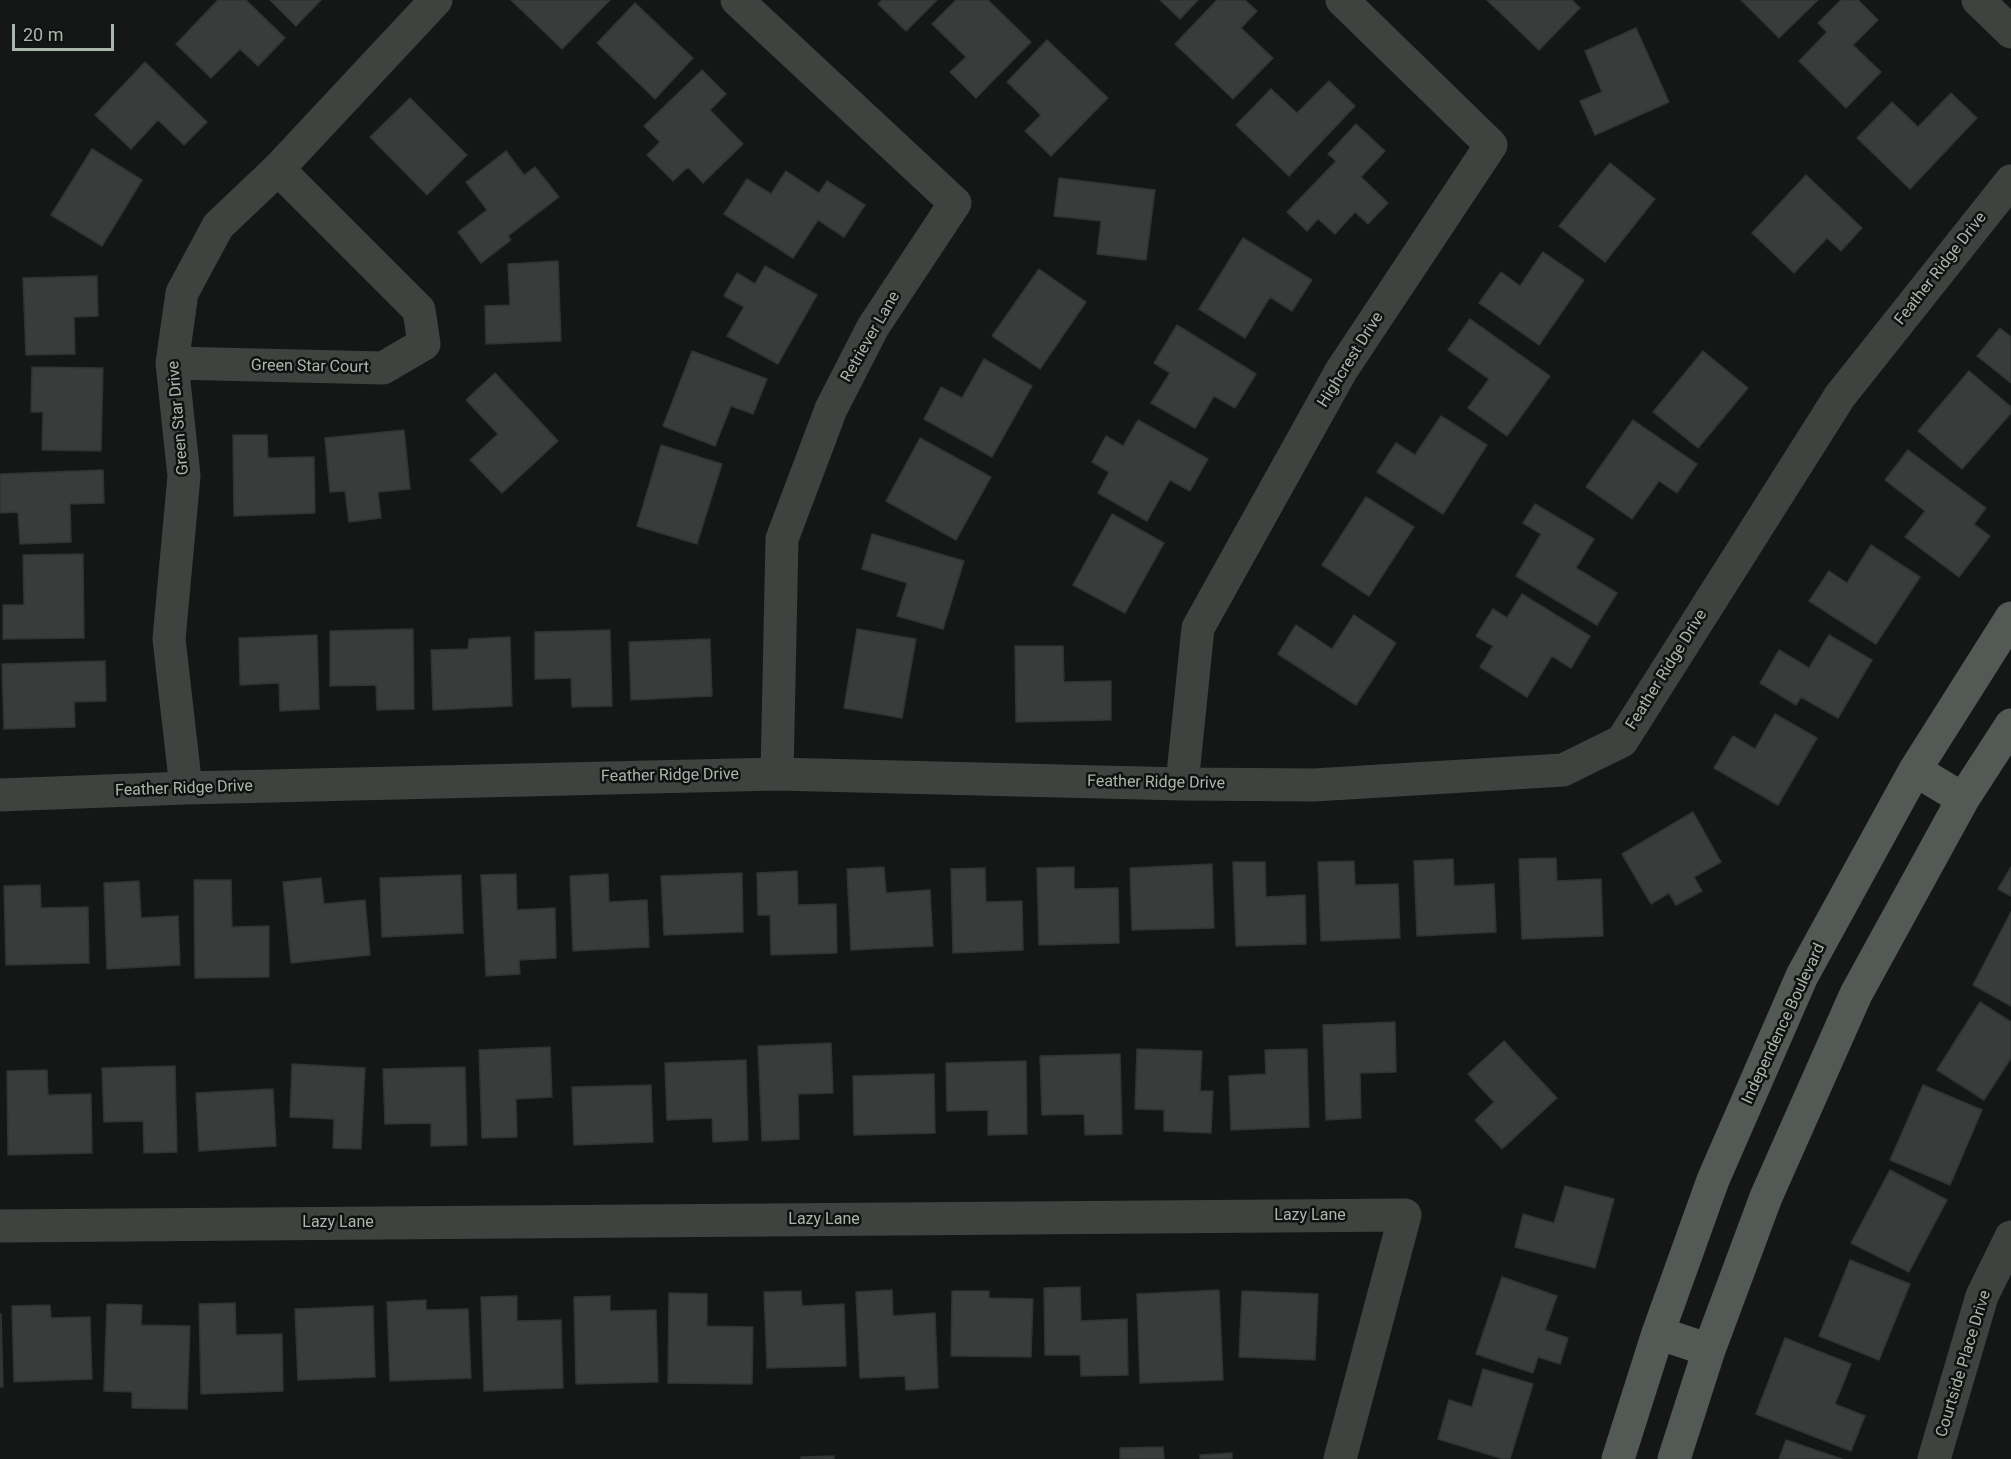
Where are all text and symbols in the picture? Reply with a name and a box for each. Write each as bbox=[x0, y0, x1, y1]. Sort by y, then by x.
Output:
scale bar bbox=[15, 12, 117, 50]
text: 20 m bbox=[23, 24, 63, 45]
street label: Feather Ridge Drive bbox=[1891, 209, 1991, 329]
street label: Retriever Lane bbox=[837, 288, 905, 386]
street label: Highcrest Drive bbox=[1314, 309, 1388, 411]
street label: Green Star Court bbox=[251, 356, 369, 378]
street label: Green Star Drive bbox=[164, 360, 194, 476]
street label: Feather Ridge Drive bbox=[1622, 606, 1712, 734]
street label: Feather Ridge Drive bbox=[601, 765, 739, 787]
street label: Feather Ridge Drive bbox=[1087, 772, 1225, 794]
street label: Feather Ridge Drive bbox=[115, 777, 253, 801]
street label: Independence Boulevard bbox=[1738, 941, 1830, 1107]
street label: Lazy Lane bbox=[1274, 1206, 1346, 1226]
street label: Lazy Lane bbox=[788, 1210, 860, 1230]
street label: Lazy Lane bbox=[302, 1213, 374, 1233]
street label: Courtside Place Drive bbox=[1933, 1288, 1995, 1440]

